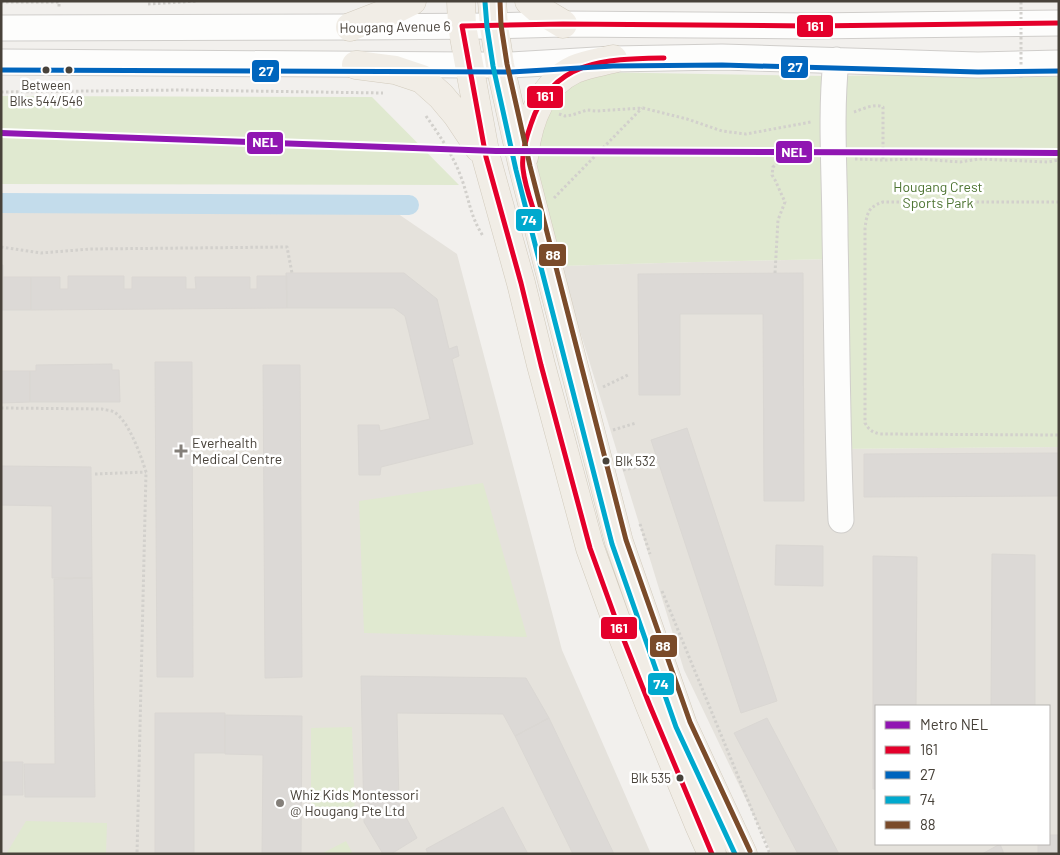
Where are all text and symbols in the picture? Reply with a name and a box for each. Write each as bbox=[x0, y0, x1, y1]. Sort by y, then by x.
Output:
line badge: 161 bbox=[796, 14, 834, 38]
street label: Hougang Avenue 6 bbox=[339, 17, 451, 36]
text: 161 bbox=[806, 17, 824, 34]
line badge: 27 bbox=[780, 55, 809, 79]
text: 27 bbox=[788, 58, 802, 75]
line badge: 27 bbox=[251, 59, 280, 83]
text: 27 bbox=[259, 62, 273, 79]
marker: Between Blks 544/546 bbox=[41, 65, 51, 75]
unlabelled marker bbox=[64, 65, 74, 75]
place label: Between Blks 544/546 bbox=[9, 77, 83, 109]
line badge: 161 bbox=[526, 85, 564, 109]
text: 161 bbox=[536, 87, 554, 104]
line badge: NEL bbox=[246, 131, 284, 155]
text: NEL bbox=[252, 133, 278, 150]
line badge: NEL bbox=[775, 140, 813, 164]
text: NEL bbox=[781, 143, 807, 160]
park label: Hougang Crest Sports Park bbox=[893, 178, 983, 211]
line badge: 74 bbox=[515, 208, 543, 232]
text: 74 bbox=[521, 211, 537, 228]
line badge: 88 bbox=[538, 243, 567, 267]
text: 88 bbox=[545, 246, 561, 263]
place label: Everhealth Medical Centre bbox=[192, 434, 282, 467]
marker: Everhealth Medical Centre bbox=[174, 444, 188, 458]
place label: Blk 532 bbox=[615, 453, 656, 469]
marker: Blk 532 bbox=[601, 456, 611, 466]
line badge: 161 bbox=[600, 616, 638, 640]
text: 161 bbox=[610, 619, 628, 636]
line badge: 88 bbox=[649, 634, 678, 658]
text: 88 bbox=[655, 637, 671, 654]
line badge: 74 bbox=[647, 672, 675, 696]
text: 74 bbox=[653, 675, 669, 692]
legend bbox=[875, 705, 1050, 845]
text: Metro NEL bbox=[920, 715, 988, 733]
text: 161 bbox=[920, 740, 938, 758]
text: 27 bbox=[920, 765, 935, 783]
place label: Blk 535 bbox=[631, 770, 671, 786]
marker: Blk 535 bbox=[675, 773, 685, 783]
place label: Whiz Kids Montessori @ Hougang Pte Ltd bbox=[290, 786, 419, 819]
text: 74 bbox=[920, 790, 935, 808]
marker: Whiz Kids Montessori @ Hougang Pte Ltd bbox=[274, 797, 286, 809]
text: 88 bbox=[920, 815, 936, 833]

